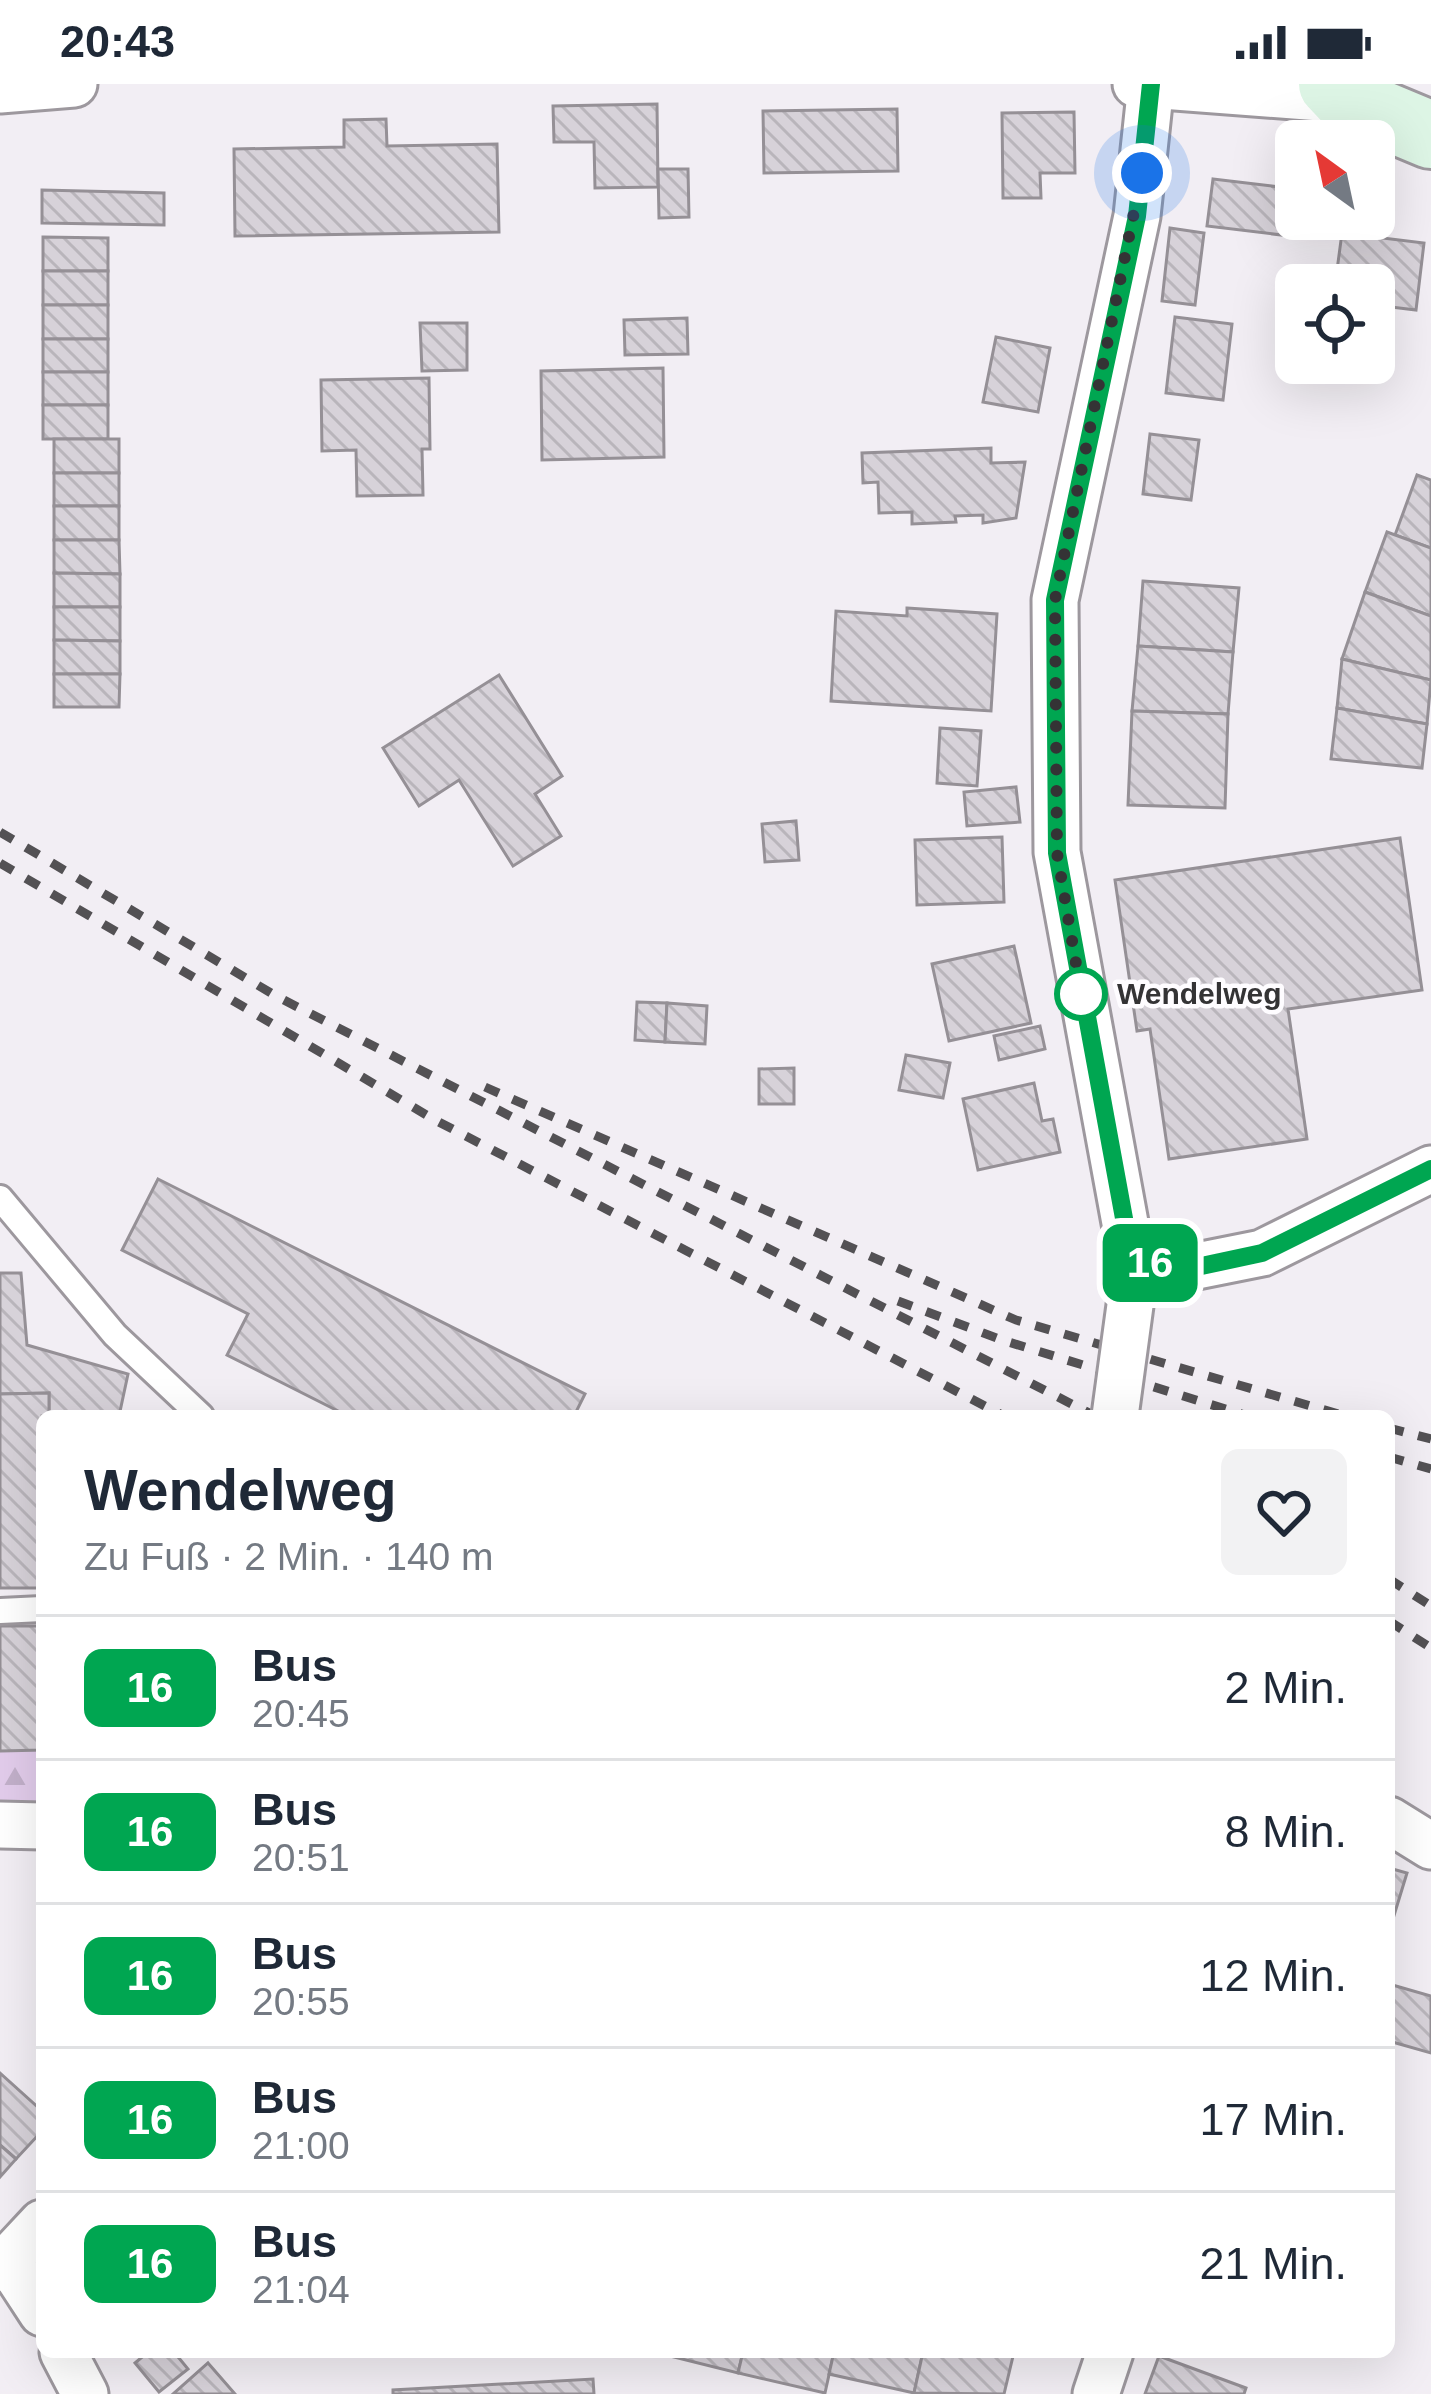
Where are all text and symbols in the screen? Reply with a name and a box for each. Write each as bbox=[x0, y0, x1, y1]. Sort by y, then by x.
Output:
text: 20:43 bbox=[60, 16, 175, 67]
north arrow bbox=[1275, 120, 1395, 240]
map controls bbox=[1275, 120, 1395, 384]
your location bbox=[1112, 143, 1172, 203]
button: locate bbox=[1275, 264, 1395, 384]
marker: Wendelweg bbox=[1056, 969, 1106, 1019]
place label: Wendelweg bbox=[1117, 977, 1281, 1010]
line badge: 16 bbox=[1096, 1224, 1204, 1302]
text: 16 bbox=[1127, 1239, 1173, 1286]
button: heart bbox=[1221, 1449, 1347, 1575]
text: Wendelweg bbox=[84, 1458, 397, 1522]
text: Zu Fuß · 2 Min. · 140 m bbox=[84, 1535, 494, 1578]
text: Bus bbox=[252, 1640, 337, 1691]
text: 2 Min. bbox=[1224, 1662, 1347, 1713]
text: 16 bbox=[127, 1664, 173, 1711]
text: 20:45 bbox=[252, 1692, 350, 1735]
text: Bus bbox=[252, 1784, 337, 1835]
text: 8 Min. bbox=[1224, 1806, 1347, 1857]
text: 16 bbox=[127, 1808, 173, 1855]
text: 20:51 bbox=[252, 1836, 350, 1879]
text: Bus bbox=[252, 1928, 337, 1979]
text: 12 Min. bbox=[1199, 1950, 1347, 2001]
text: 16 bbox=[127, 1952, 173, 1999]
text: 20:55 bbox=[252, 1980, 350, 2023]
text: Bus bbox=[252, 2072, 337, 2123]
text: 17 Min. bbox=[1199, 2094, 1347, 2145]
text: 16 bbox=[127, 2096, 173, 2143]
text: 21:00 bbox=[252, 2124, 350, 2167]
text: Bus bbox=[252, 2216, 337, 2267]
text: 21 Min. bbox=[1199, 2238, 1347, 2289]
text: 16 bbox=[127, 2240, 173, 2287]
text: 21:04 bbox=[252, 2268, 350, 2311]

